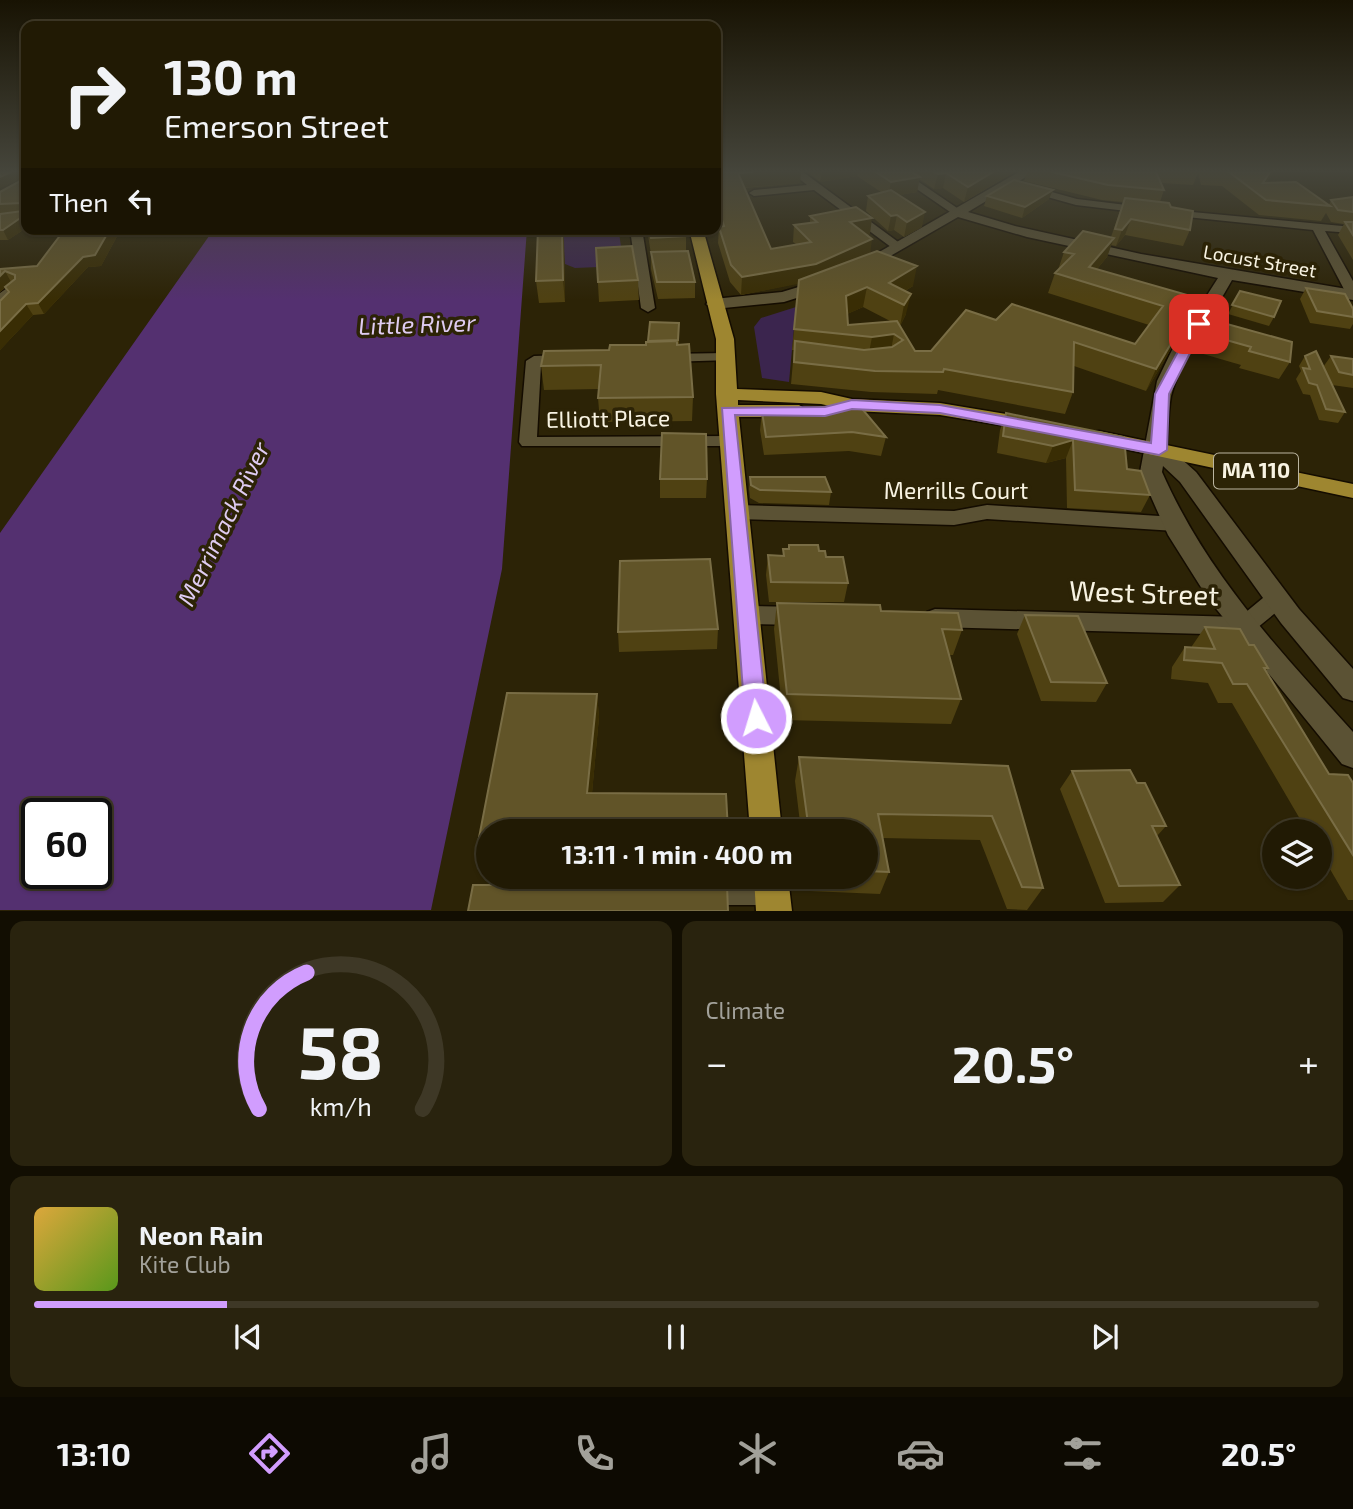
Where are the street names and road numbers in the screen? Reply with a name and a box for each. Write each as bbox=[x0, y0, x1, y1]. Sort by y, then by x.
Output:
street label: Locust Street bbox=[1202, 239, 1319, 282]
street label: Elliott Place bbox=[546, 403, 670, 433]
road number: MA 110 bbox=[1214, 454, 1298, 489]
street label: Merrills Court bbox=[884, 476, 1028, 504]
street label: West Street bbox=[1068, 572, 1220, 612]

